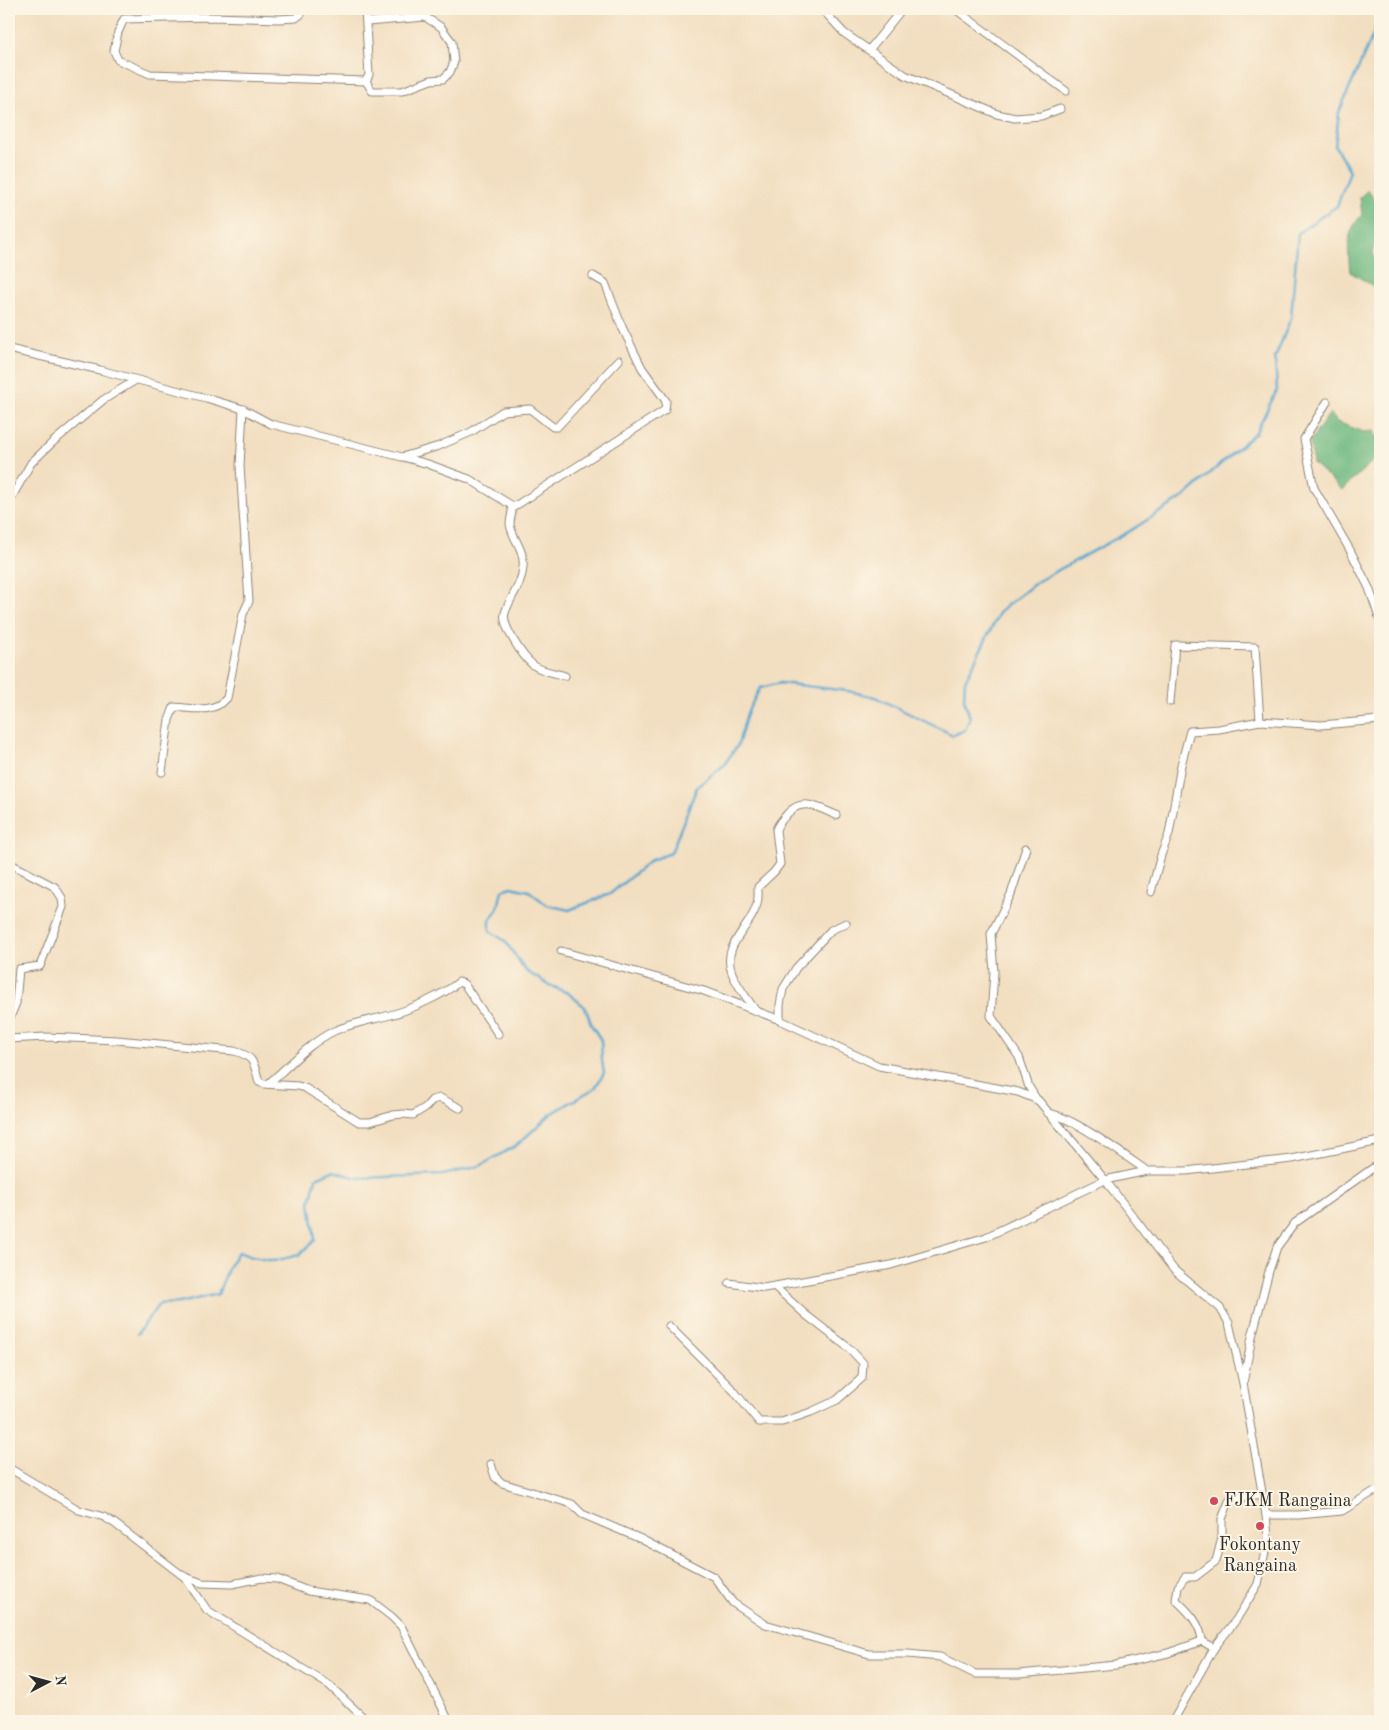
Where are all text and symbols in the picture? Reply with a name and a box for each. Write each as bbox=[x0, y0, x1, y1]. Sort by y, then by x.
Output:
place label: FJKM Rangaina bbox=[1224, 1492, 1352, 1510]
marker: FJKM Rangaina bbox=[1208, 1495, 1220, 1507]
marker: Fokontany Rangaina bbox=[1254, 1520, 1266, 1532]
place label: Fokontany Rangaina bbox=[1219, 1536, 1302, 1575]
north arrow bbox=[22, 1658, 72, 1708]
text: N bbox=[52, 1675, 67, 1687]

